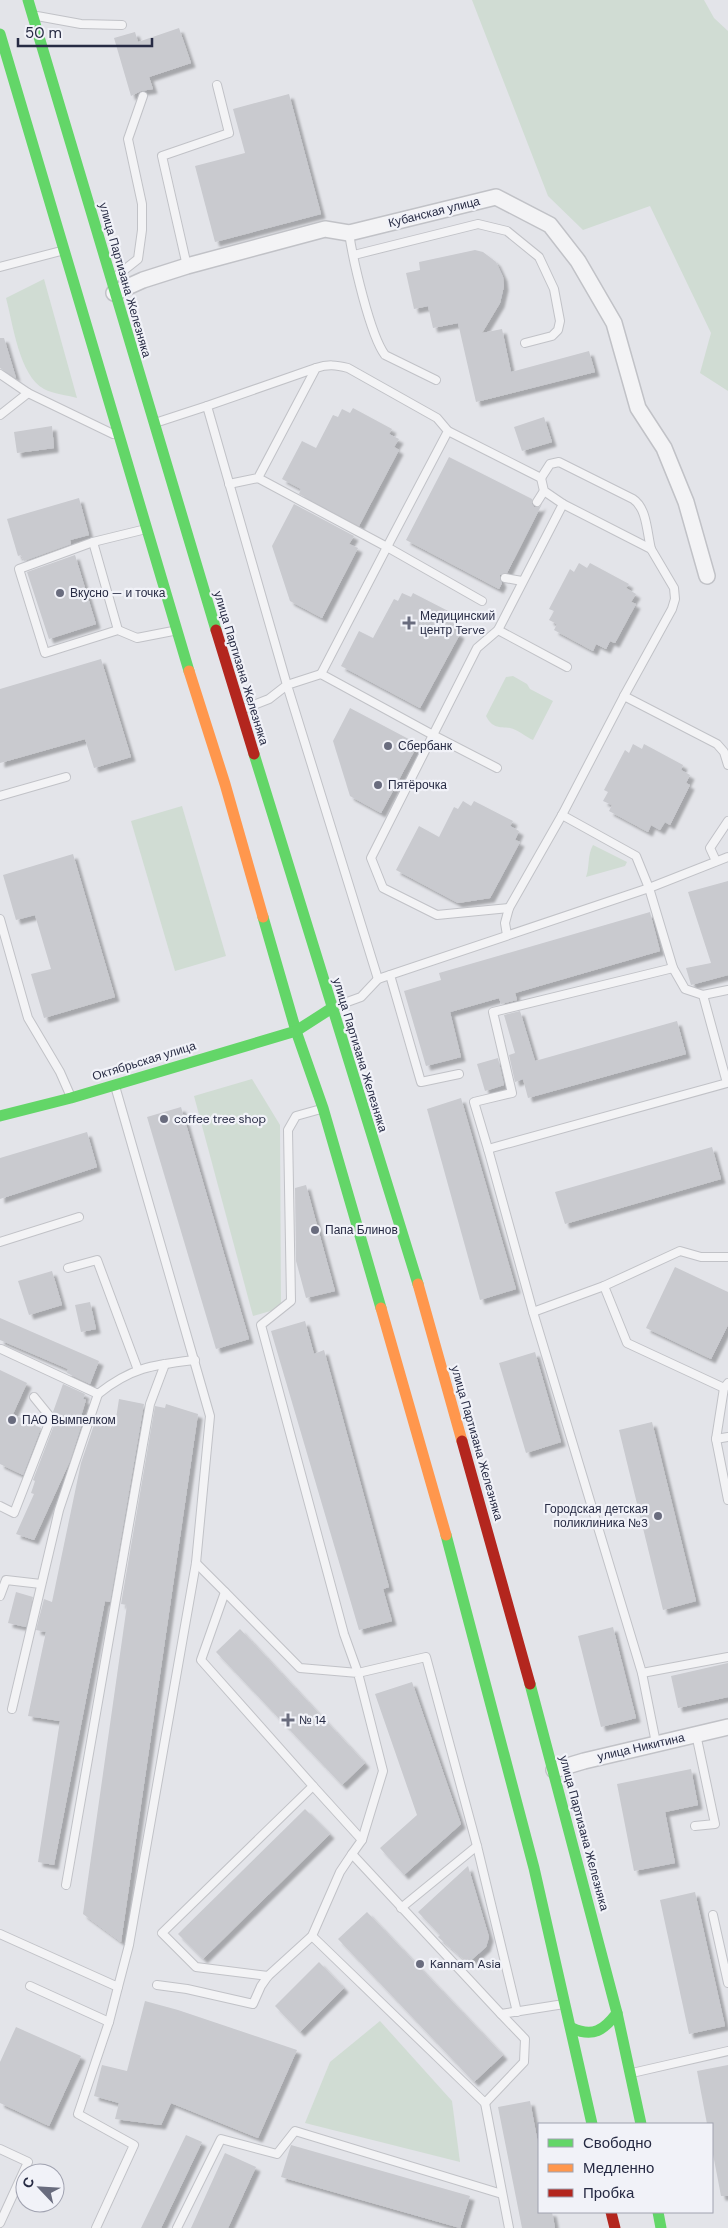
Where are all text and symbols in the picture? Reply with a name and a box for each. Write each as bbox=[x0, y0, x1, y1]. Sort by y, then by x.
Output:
scale bar bbox=[18, 15, 151, 47]
text: 50 m bbox=[25, 23, 62, 43]
street label: Кубанская улица bbox=[387, 193, 482, 231]
street label: улица Партизана Железняка bbox=[95, 201, 155, 360]
place label: Вкусно — и точка bbox=[70, 585, 166, 601]
marker: Вкусно — и точка bbox=[54, 587, 66, 599]
street label: улица Партизана Железняка bbox=[210, 589, 272, 747]
place label: Медицинский центр Terve bbox=[420, 608, 495, 638]
marker: Медицинский центр Terve bbox=[402, 616, 416, 630]
place label: Сбербанк bbox=[398, 738, 453, 754]
marker: Сбербанк bbox=[382, 740, 394, 752]
place label: Пятёрочка bbox=[388, 777, 447, 793]
marker: Пятёрочка bbox=[372, 779, 384, 791]
street label: улица Партизана Железняка bbox=[329, 976, 391, 1134]
street label: Октябрьская улица bbox=[90, 1038, 198, 1084]
place label: coffee tree shop bbox=[174, 1111, 266, 1127]
marker: coffee tree shop bbox=[158, 1113, 170, 1125]
place label: Папа Блинов bbox=[325, 1222, 398, 1238]
marker: Папа Блинов bbox=[309, 1224, 321, 1236]
street label: улица Партизана Железняка bbox=[447, 1364, 507, 1523]
place label: ПАО Вымпелком bbox=[22, 1412, 116, 1428]
marker: ПАО Вымпелком bbox=[6, 1414, 18, 1426]
place label: Городская детская поликлиника №3 bbox=[544, 1501, 648, 1531]
marker: Городская детская поликлиника №3 bbox=[652, 1510, 664, 1522]
place label: № 14 bbox=[299, 1712, 326, 1728]
marker: № 14 bbox=[281, 1713, 295, 1727]
street label: улица Никитина bbox=[596, 1729, 686, 1765]
street label: улица Партизана Железняка bbox=[556, 1754, 613, 1913]
place label: Kannam Asia bbox=[430, 1956, 501, 1972]
marker: Kannam Asia bbox=[414, 1958, 426, 1970]
legend bbox=[538, 2123, 713, 2213]
text: Свободно bbox=[583, 2133, 652, 2153]
text: Медленно bbox=[583, 2158, 654, 2178]
north arrow bbox=[15, 2163, 65, 2213]
text: С bbox=[18, 2174, 39, 2191]
text: Пробка bbox=[583, 2183, 635, 2203]

